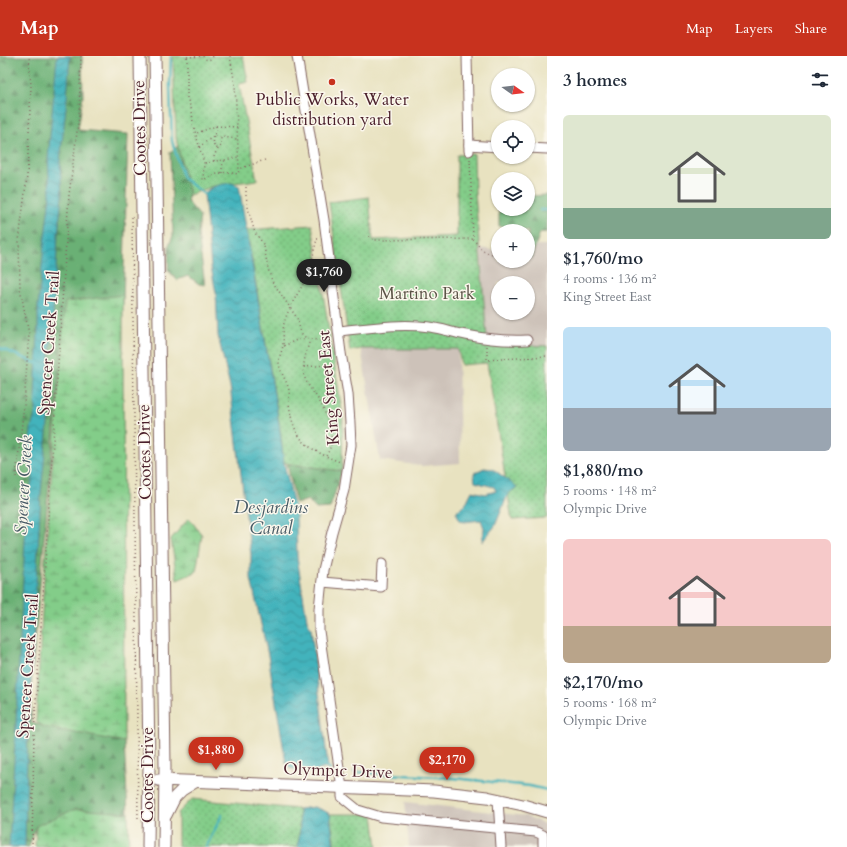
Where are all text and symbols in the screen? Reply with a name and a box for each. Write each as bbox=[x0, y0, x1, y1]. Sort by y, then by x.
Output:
text: Map bbox=[20, 15, 59, 41]
text: Map bbox=[686, 19, 713, 38]
text: Layers bbox=[735, 19, 773, 38]
text: Share bbox=[795, 19, 827, 38]
north arrow bbox=[491, 68, 535, 112]
map controls bbox=[491, 68, 535, 320]
text: 3 homes bbox=[563, 69, 627, 92]
icon: filters bbox=[809, 69, 831, 91]
marker: Public Works, Water distribution yard bbox=[327, 77, 337, 87]
street label: Cootes Drive bbox=[127, 80, 152, 176]
place label: Public Works, Water distribution yard bbox=[255, 88, 409, 131]
button: locate bbox=[491, 120, 535, 164]
icon: home bbox=[661, 141, 733, 213]
button: layers bbox=[491, 172, 535, 216]
button: + bbox=[491, 224, 535, 268]
text: $1,760/mo bbox=[563, 247, 643, 270]
pin: $1,760 bbox=[291, 259, 357, 293]
text: $1,760 bbox=[305, 263, 343, 281]
street label: Spencer Creek Trail bbox=[32, 269, 65, 416]
text: 4 rooms · 136 m² bbox=[563, 270, 656, 288]
button: − bbox=[491, 276, 535, 320]
park label: Martino Park bbox=[379, 282, 476, 305]
text: King Street East bbox=[563, 288, 651, 306]
street label: King Street East bbox=[312, 329, 345, 447]
icon: home bbox=[661, 353, 733, 425]
street label: Cootes Drive bbox=[132, 404, 157, 500]
water label: Spencer Creek bbox=[8, 435, 39, 535]
text: $1,880/mo bbox=[563, 459, 643, 482]
text: 5 rooms · 148 m² bbox=[563, 482, 656, 500]
water label: Desjardins Canal bbox=[234, 495, 308, 541]
text: Olympic Drive bbox=[563, 500, 647, 518]
icon: home bbox=[661, 565, 733, 637]
street label: Spencer Creek Trail bbox=[11, 592, 44, 739]
text: $2,170/mo bbox=[563, 671, 643, 694]
text: 5 rooms · 168 m² bbox=[563, 694, 656, 712]
text: Olympic Drive bbox=[563, 712, 647, 730]
street label: Cootes Drive bbox=[136, 727, 159, 823]
pin: $1,880 bbox=[183, 737, 249, 771]
text: $1,880 bbox=[197, 741, 235, 759]
pin: $2,170 bbox=[414, 747, 480, 781]
text: $2,170 bbox=[428, 751, 466, 769]
street label: Olympic Drive bbox=[283, 757, 393, 784]

